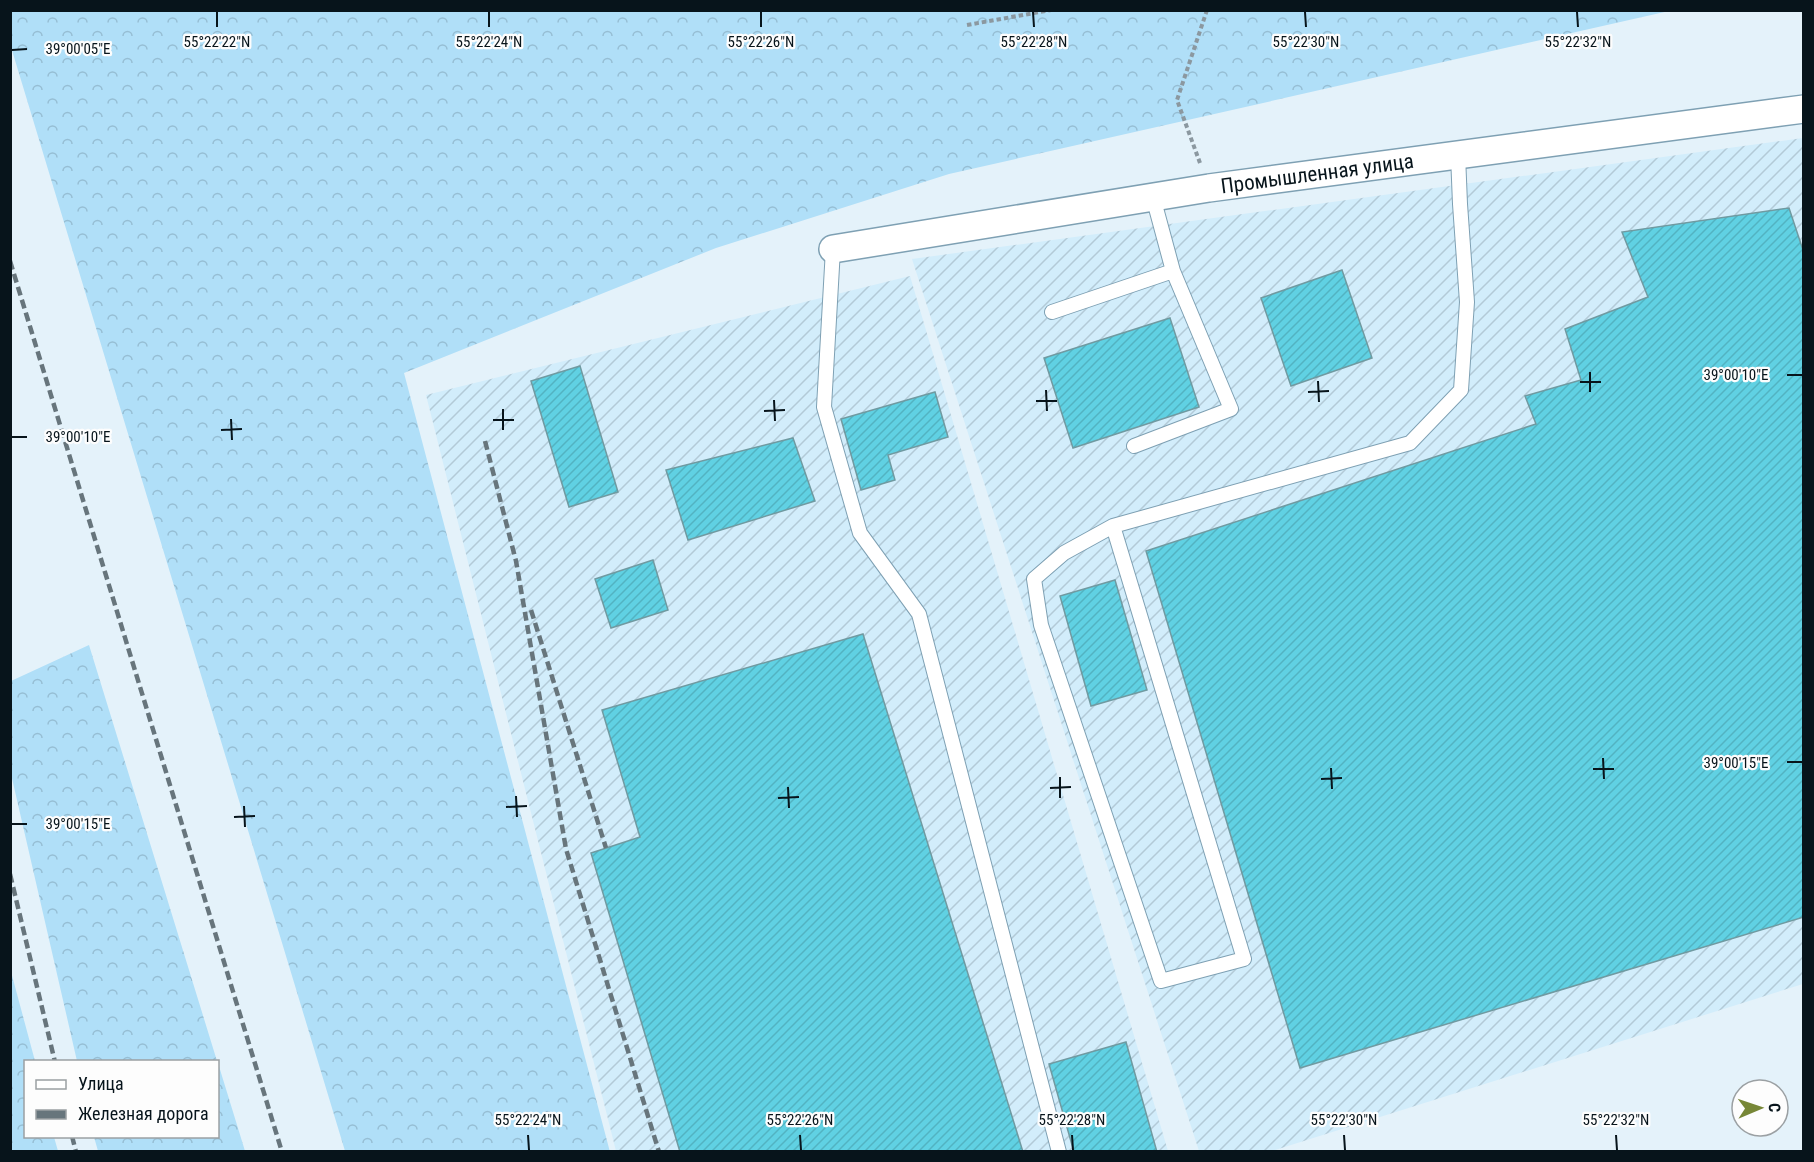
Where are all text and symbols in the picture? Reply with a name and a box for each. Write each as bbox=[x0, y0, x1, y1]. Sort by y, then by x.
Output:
text: 55°22'22"N bbox=[184, 33, 250, 51]
text: 55°22'24"N bbox=[456, 33, 522, 51]
text: 55°22'26"N bbox=[728, 33, 794, 51]
text: 55°22'28"N bbox=[1001, 33, 1067, 51]
text: 55°22'30"N bbox=[1273, 33, 1339, 51]
text: 55°22'32"N bbox=[1545, 33, 1611, 51]
text: 39°00'05"E bbox=[46, 40, 110, 58]
street label: Промышленная улица bbox=[1219, 149, 1415, 198]
text: 39°00'10"E bbox=[1704, 366, 1768, 384]
text: 39°00'10"E bbox=[46, 428, 110, 446]
text: 39°00'15"E bbox=[1704, 754, 1768, 772]
text: 39°00'15"E bbox=[46, 815, 110, 833]
legend bbox=[24, 1060, 219, 1138]
text: Улица bbox=[78, 1073, 124, 1094]
north arrow bbox=[1730, 1078, 1790, 1138]
text: Железная дорога bbox=[78, 1103, 209, 1124]
text: С bbox=[1765, 1103, 1784, 1112]
text: 55°22'24"N bbox=[495, 1111, 561, 1129]
text: 55°22'26"N bbox=[767, 1111, 833, 1129]
text: 55°22'28"N bbox=[1039, 1111, 1105, 1129]
text: 55°22'30"N bbox=[1311, 1111, 1377, 1129]
text: 55°22'32"N bbox=[1583, 1111, 1649, 1129]

